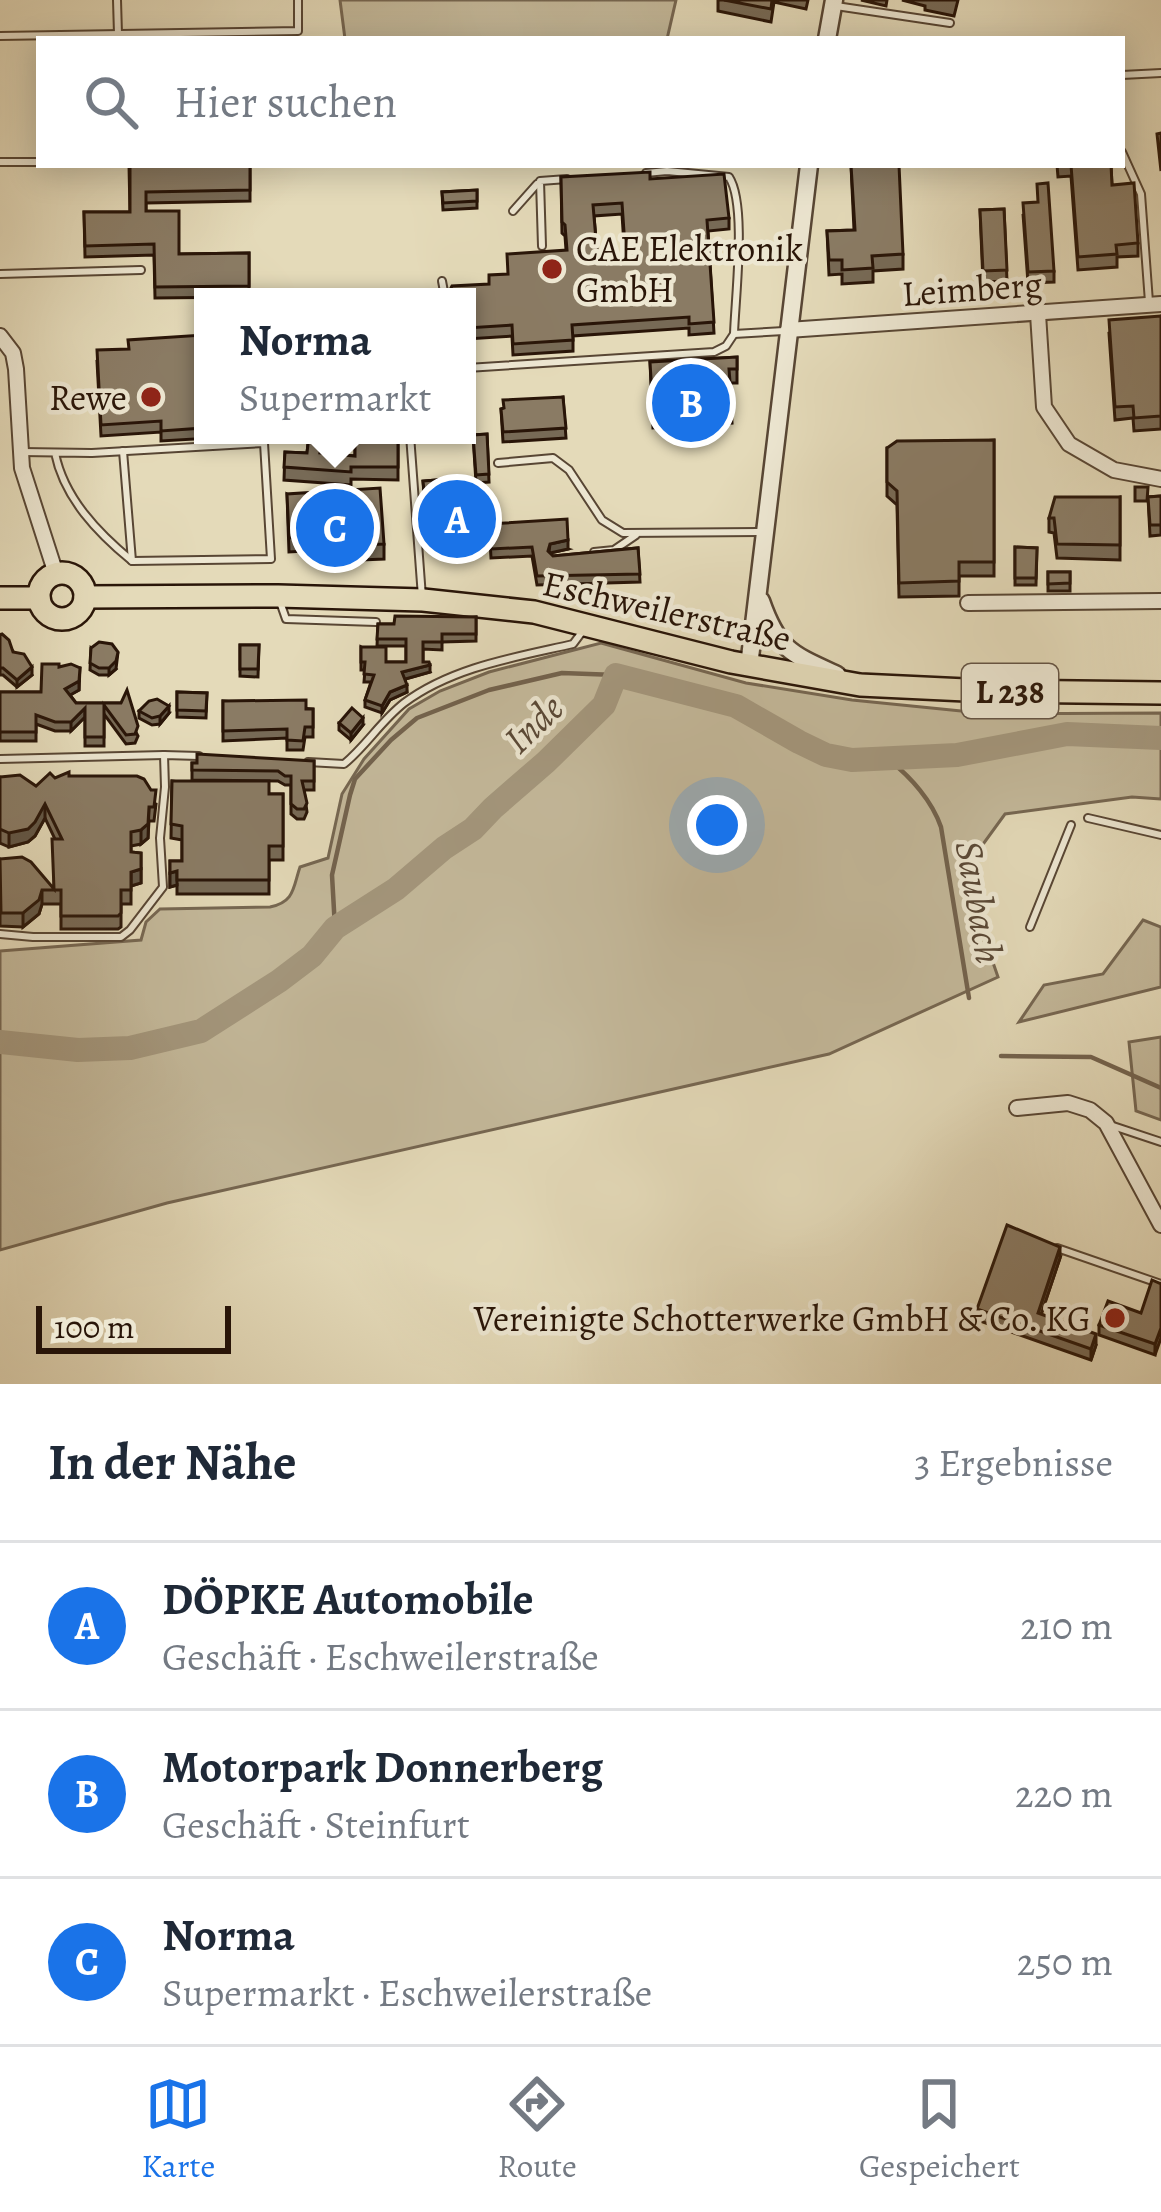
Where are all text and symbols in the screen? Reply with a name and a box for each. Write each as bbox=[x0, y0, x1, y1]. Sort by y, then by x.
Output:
search box bbox=[36, 36, 1125, 168]
icon: search bbox=[78, 69, 144, 135]
text: Hier suchen bbox=[174, 71, 397, 133]
place label: CAE Elektronik GmbH bbox=[576, 224, 803, 314]
marker: CAE Elektronik GmbH bbox=[539, 256, 565, 282]
street label: Leimberg bbox=[900, 259, 1044, 318]
popup bbox=[194, 288, 476, 444]
text: Norma bbox=[239, 309, 372, 371]
pin: B bbox=[652, 358, 730, 448]
text: Supermarkt bbox=[239, 371, 431, 424]
place label: Rewe bbox=[49, 373, 127, 422]
marker: Rewe bbox=[138, 384, 164, 410]
pin: A bbox=[418, 474, 496, 564]
pin: C bbox=[296, 483, 374, 573]
street label: Eschweilerstraße bbox=[538, 558, 796, 663]
road number: L 238 bbox=[962, 664, 1058, 718]
water label: Inde bbox=[492, 682, 575, 765]
your location bbox=[687, 795, 747, 855]
water label: Saubach bbox=[943, 836, 1016, 968]
place label: Vereinigte Schotterwerke GmbH & Co. KG bbox=[473, 1294, 1091, 1343]
scale bar bbox=[36, 1300, 231, 1353]
text: 100 m bbox=[54, 1304, 134, 1349]
marker: Vereinigte Schotterwerke GmbH & Co. KG bbox=[1102, 1305, 1128, 1331]
text: In der Nähe bbox=[48, 1427, 297, 1497]
text: 3 Ergebnisse bbox=[914, 1436, 1113, 1489]
text: DÖPKE Automobile bbox=[162, 1568, 533, 1630]
text: A bbox=[75, 1599, 99, 1652]
text: 210 m bbox=[1020, 1599, 1113, 1652]
text: Geschäft · Eschweilerstraße bbox=[162, 1630, 599, 1683]
text: Motorpark Donnerberg bbox=[162, 1736, 603, 1798]
text: B bbox=[75, 1767, 99, 1820]
text: 220 m bbox=[1015, 1767, 1113, 1820]
text: Geschäft · Steinfurt bbox=[162, 1798, 470, 1851]
text: Norma bbox=[162, 1904, 295, 1966]
text: C bbox=[75, 1935, 99, 1988]
text: 250 m bbox=[1017, 1935, 1113, 1988]
text: Supermarkt · Eschweilerstraße bbox=[162, 1966, 652, 2019]
tab: Karte bbox=[141, 2071, 215, 2188]
tab: Route bbox=[498, 2071, 577, 2188]
tab: Gespeichert bbox=[859, 2071, 1020, 2188]

